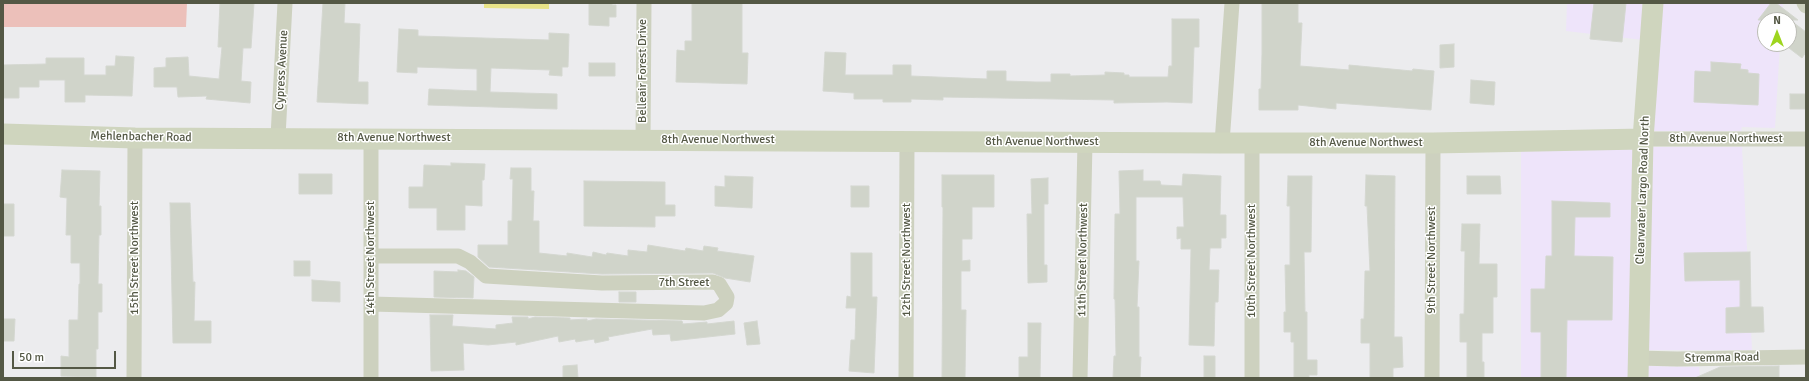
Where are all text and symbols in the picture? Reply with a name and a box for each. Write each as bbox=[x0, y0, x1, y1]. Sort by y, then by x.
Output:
north arrow bbox=[1757, 12, 1797, 52]
text: N bbox=[1773, 14, 1781, 27]
street label: Belleair Forest Drive bbox=[636, 19, 650, 123]
street label: Cypress Avenue bbox=[273, 30, 291, 110]
street label: Clearwater Largo Road North bbox=[1633, 115, 1653, 265]
street label: Mehlenbacher Road bbox=[90, 129, 192, 145]
street label: 8th Avenue Northwest bbox=[337, 131, 451, 145]
street label: 8th Avenue Northwest bbox=[1669, 132, 1783, 146]
street label: 8th Avenue Northwest bbox=[661, 133, 775, 147]
street label: 8th Avenue Northwest bbox=[985, 135, 1099, 149]
street label: 8th Avenue Northwest bbox=[1309, 136, 1423, 150]
street label: 15th Street Northwest bbox=[128, 201, 142, 315]
street label: 14th Street Northwest bbox=[364, 201, 378, 315]
street label: 12th Street Northwest bbox=[900, 203, 914, 317]
street label: 11th Street Northwest bbox=[1075, 203, 1091, 317]
street label: 10th Street Northwest bbox=[1245, 204, 1259, 318]
street label: 9th Street Northwest bbox=[1425, 206, 1439, 314]
street label: 7th Street bbox=[658, 276, 710, 290]
scale bar bbox=[14, 343, 118, 369]
text: 50 m bbox=[19, 350, 44, 365]
street label: Stremma Road bbox=[1685, 350, 1759, 366]

